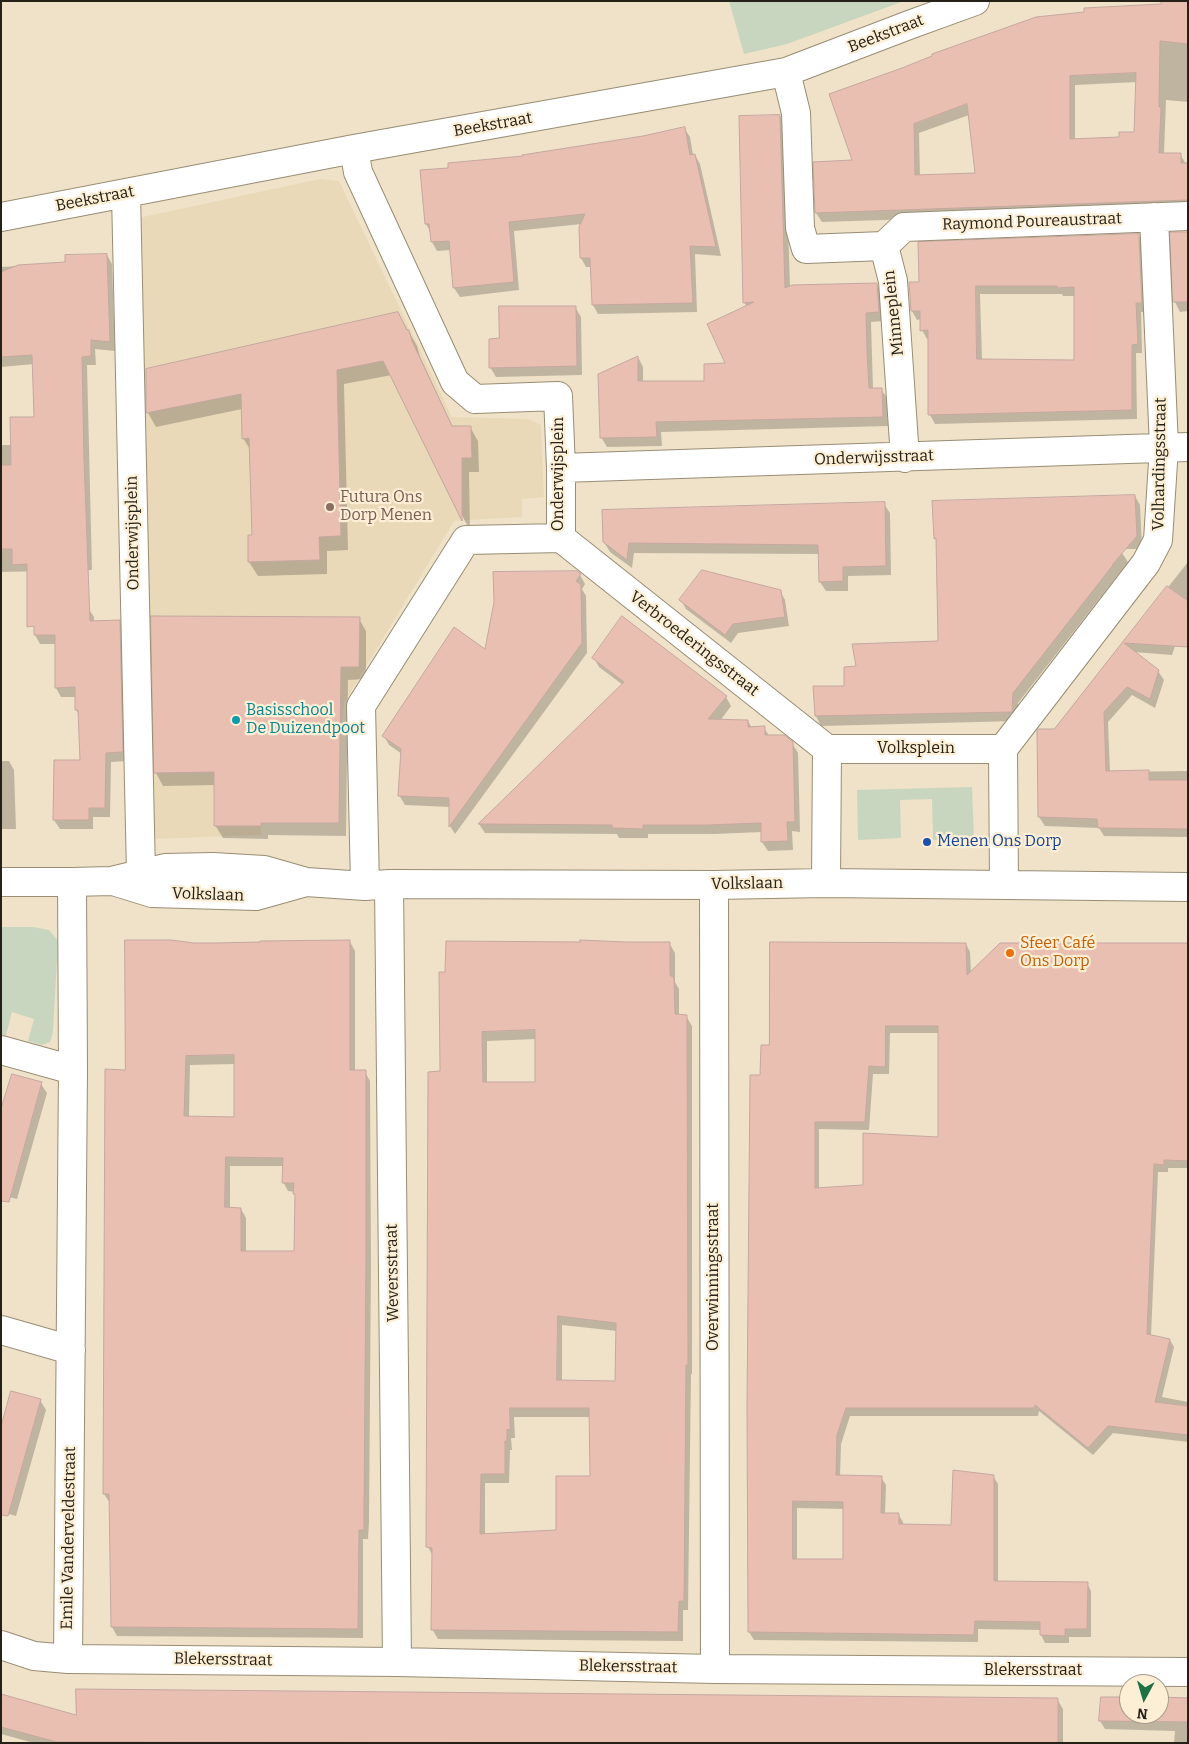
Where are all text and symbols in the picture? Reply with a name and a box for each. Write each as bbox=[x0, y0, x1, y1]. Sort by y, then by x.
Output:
street label: Beekstraat bbox=[845, 11, 927, 57]
street label: Beekstraat bbox=[452, 109, 534, 141]
street label: Beekstraat bbox=[54, 182, 136, 216]
street label: Raymond Poureaustraat bbox=[942, 209, 1122, 235]
street label: Minneplein bbox=[880, 269, 908, 357]
street label: Volhardingsstraat bbox=[1149, 397, 1171, 531]
street label: Onderwijsplein bbox=[549, 417, 569, 531]
street label: Onderwijsstraat bbox=[814, 446, 934, 470]
street label: Onderwijsplein bbox=[122, 476, 144, 590]
place label: Futura Ons Dorp Menen bbox=[340, 488, 432, 526]
marker: Futura Ons Dorp Menen bbox=[324, 501, 336, 513]
street label: Verbroederingsstraat bbox=[625, 587, 763, 701]
place label: Basisschool De Duizendpoot bbox=[246, 701, 365, 739]
marker: Basisschool De Duizendpoot bbox=[230, 714, 242, 726]
street label: Volksplein bbox=[877, 739, 955, 759]
place label: Menen Ons Dorp bbox=[937, 832, 1062, 852]
marker: Menen Ons Dorp bbox=[921, 836, 933, 848]
street label: Volkslaan bbox=[711, 874, 783, 894]
street label: Volkslaan bbox=[172, 884, 244, 906]
place label: Sfeer Café Ons Dorp bbox=[1020, 934, 1095, 972]
marker: Sfeer Café Ons Dorp bbox=[1004, 947, 1016, 959]
street label: Overwinningsstraat bbox=[704, 1203, 724, 1351]
street label: Weversstraat bbox=[383, 1224, 403, 1322]
street label: Emile Vanderveldestraat bbox=[58, 1446, 80, 1630]
street label: Blekersstraat bbox=[174, 1650, 272, 1670]
street label: Blekersstraat bbox=[579, 1657, 677, 1677]
street label: Blekersstraat bbox=[984, 1661, 1082, 1681]
north arrow bbox=[1119, 1674, 1169, 1724]
text: N bbox=[1136, 1704, 1149, 1722]

